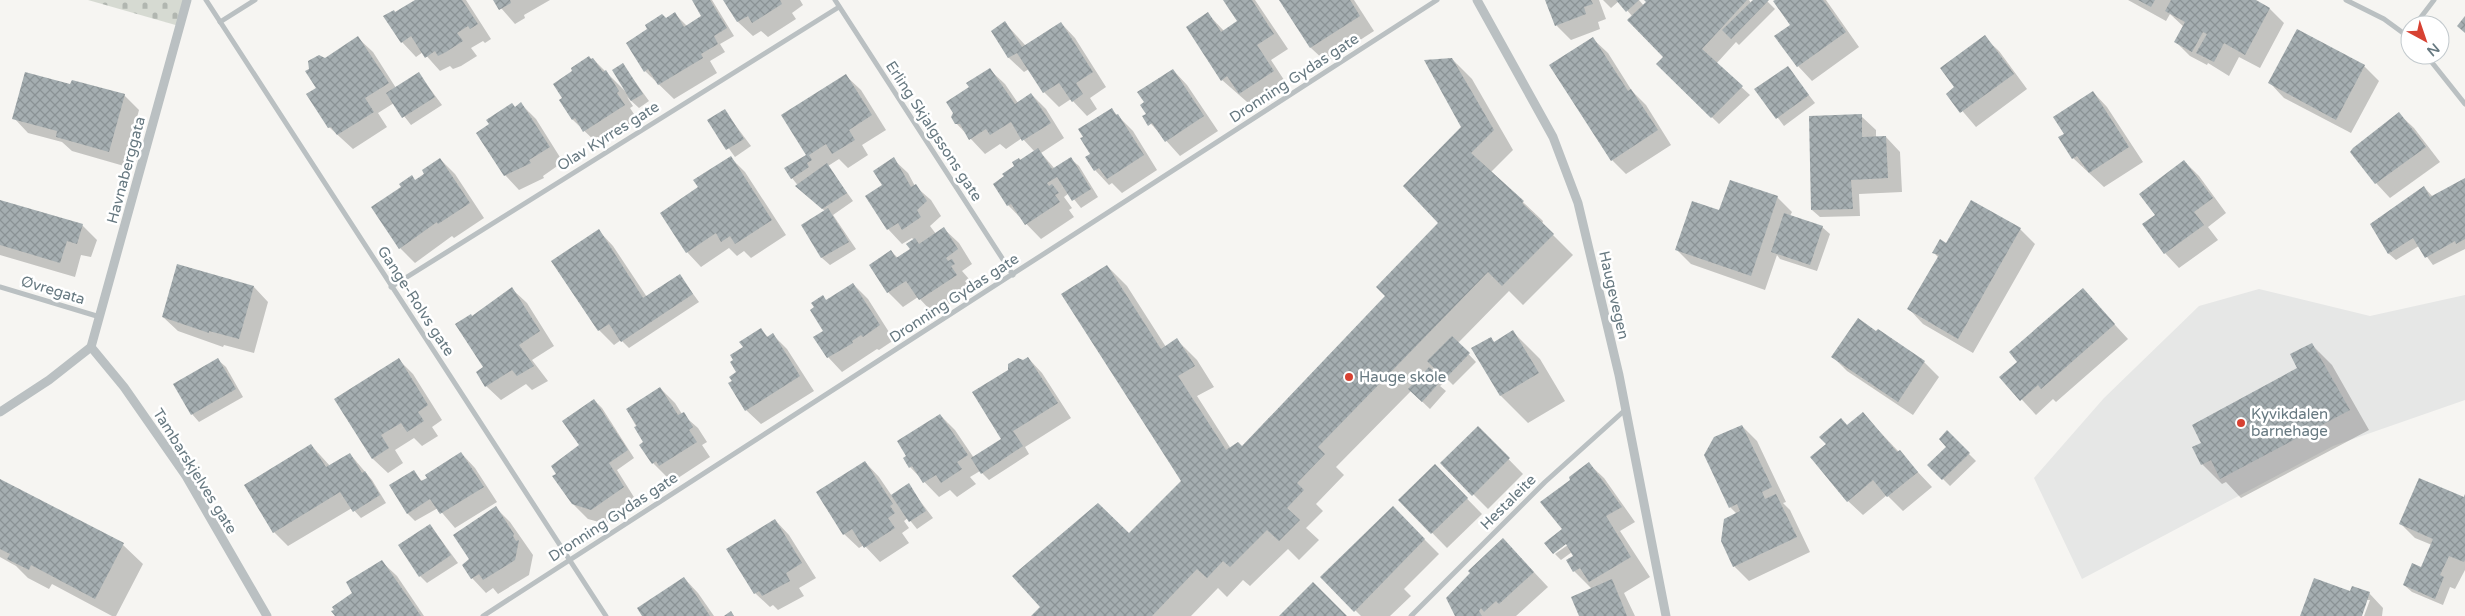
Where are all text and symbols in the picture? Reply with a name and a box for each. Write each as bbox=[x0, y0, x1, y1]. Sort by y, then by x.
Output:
north arrow bbox=[2400, 15, 2450, 65]
street label: Dronning Gydas gate bbox=[1226, 29, 1362, 127]
text: N bbox=[2423, 39, 2443, 60]
street label: Erling Skjalgssons gate bbox=[882, 58, 986, 204]
street label: Olav Kyrres gate bbox=[554, 97, 662, 175]
street label: Havnaberggata bbox=[103, 115, 149, 225]
street label: Gange-Rolvs gate bbox=[374, 243, 458, 359]
street label: Dronning Gydas gate bbox=[886, 249, 1022, 347]
street label: Haugevegen bbox=[1595, 249, 1633, 341]
street label: Øvregata bbox=[19, 272, 87, 308]
place label: Hauge skole bbox=[1359, 368, 1446, 386]
marker: Hauge skole bbox=[1343, 371, 1355, 383]
street label: Tambarskjelves gate bbox=[149, 405, 241, 537]
place label: Kyvikdalen barnehage bbox=[2251, 405, 2328, 440]
marker: Kyvikdalen barnehage bbox=[2235, 417, 2247, 429]
street label: Dronning Gydas gate bbox=[545, 468, 681, 566]
street label: Hestaleite bbox=[1477, 471, 1539, 533]

